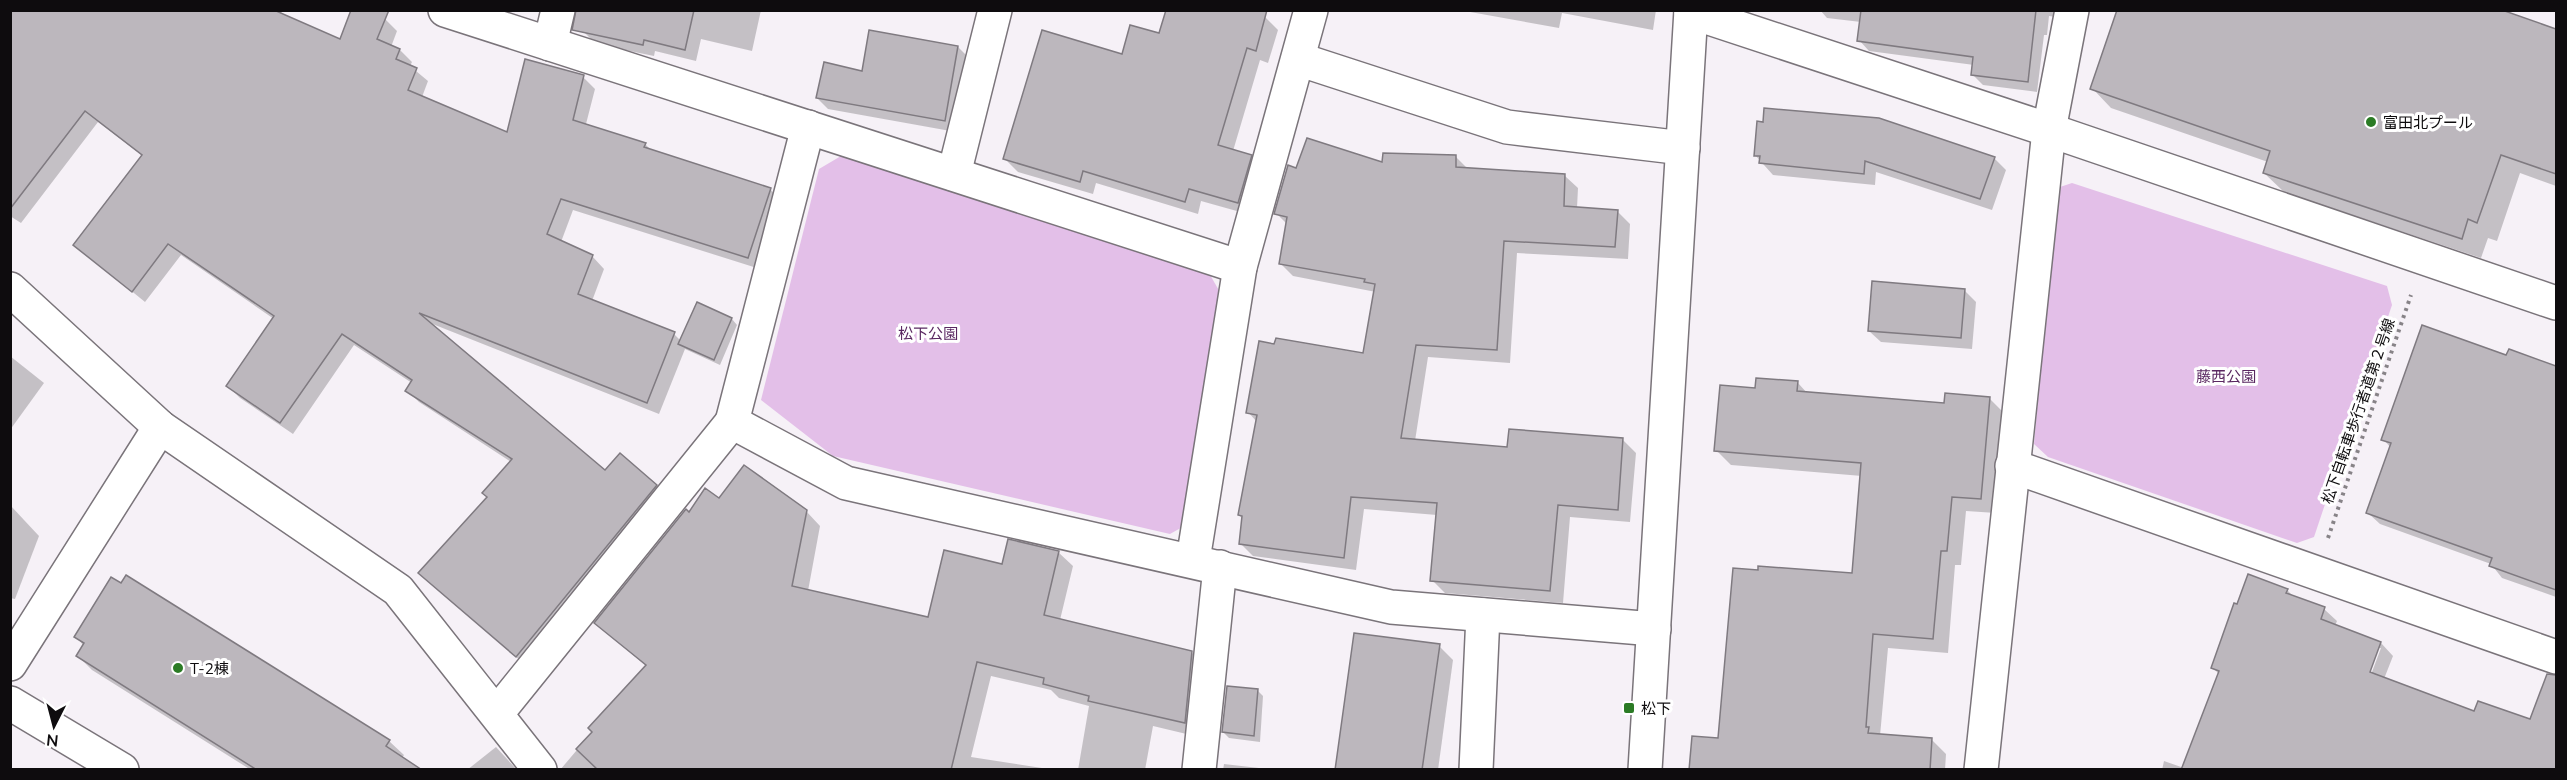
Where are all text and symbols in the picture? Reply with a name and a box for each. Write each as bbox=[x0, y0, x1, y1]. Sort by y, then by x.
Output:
place label: 富田北プール bbox=[2383, 113, 2473, 132]
marker: 富田北プール bbox=[2364, 115, 2378, 129]
street label: 松下自転車歩行者道第２号線 bbox=[2317, 316, 2399, 506]
park label: 松下公園 bbox=[898, 324, 958, 343]
park label: 藤西公園 bbox=[2196, 367, 2256, 386]
place label: T-2棟 bbox=[190, 659, 229, 678]
marker: T-2棟 bbox=[171, 661, 185, 675]
north arrow bbox=[24, 696, 84, 756]
place label: 松下 bbox=[1641, 699, 1671, 718]
marker: 松下 bbox=[1622, 701, 1636, 715]
text: N bbox=[45, 730, 59, 751]

